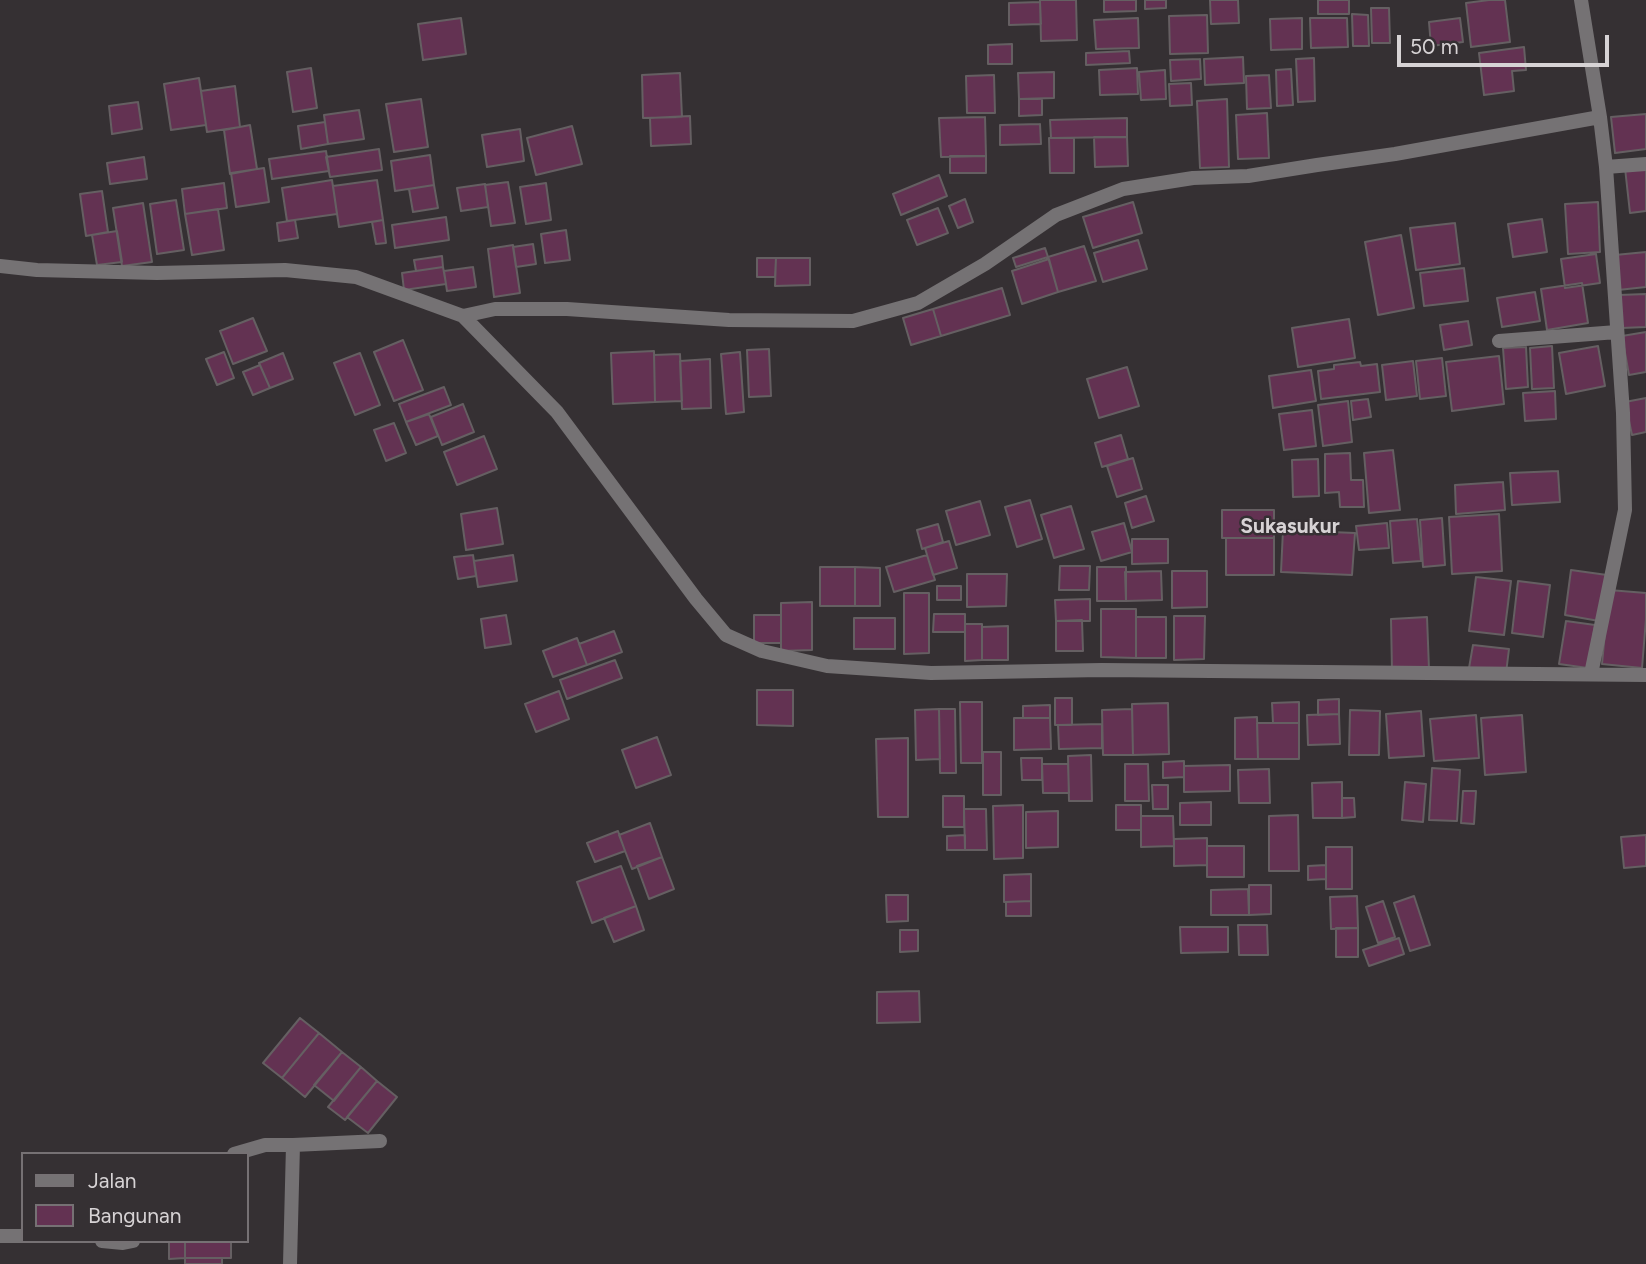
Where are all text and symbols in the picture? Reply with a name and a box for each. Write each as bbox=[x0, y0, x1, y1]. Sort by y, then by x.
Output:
scale bar bbox=[1401, 21, 1613, 65]
text: 50 m bbox=[1410, 34, 1459, 59]
district label: Sukasukur bbox=[1240, 514, 1340, 540]
legend bbox=[21, 1152, 248, 1243]
text: Jalan bbox=[88, 1168, 137, 1193]
text: Bangunan bbox=[88, 1203, 181, 1228]

